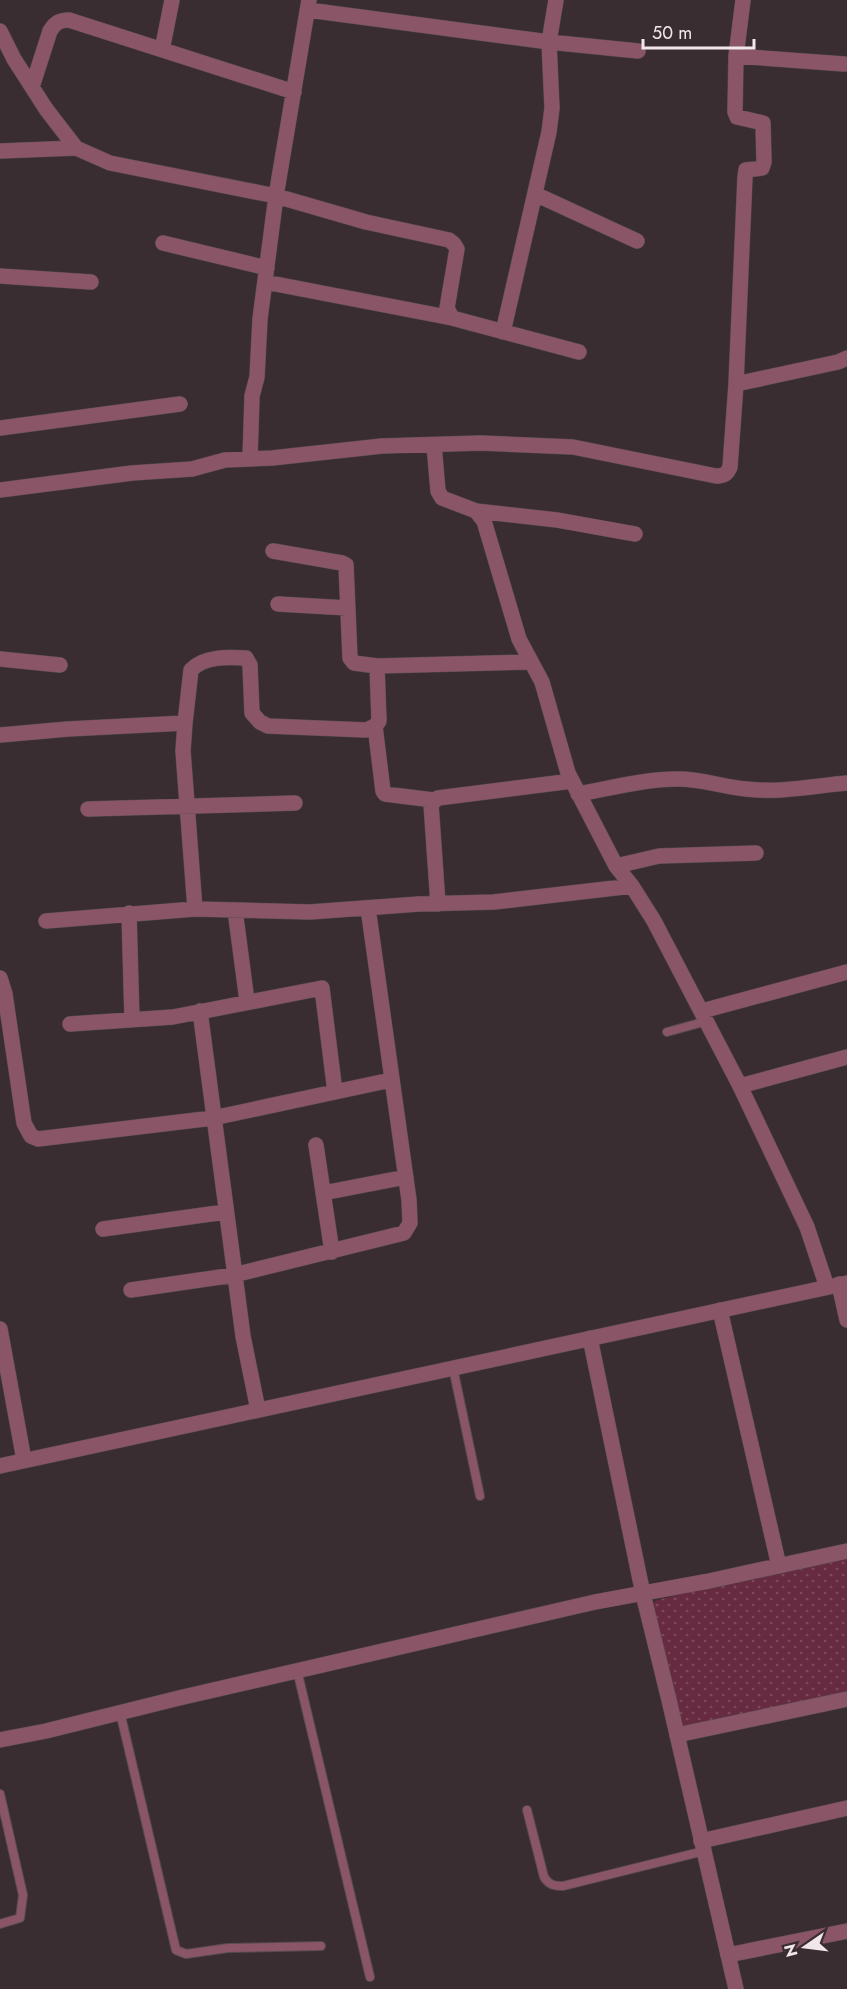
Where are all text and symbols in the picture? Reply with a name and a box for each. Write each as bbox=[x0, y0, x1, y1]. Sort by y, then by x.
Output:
scale bar bbox=[643, 12, 754, 50]
text: 50 m bbox=[652, 20, 692, 46]
north arrow bbox=[775, 1917, 835, 1977]
text: N bbox=[778, 1942, 804, 1959]

